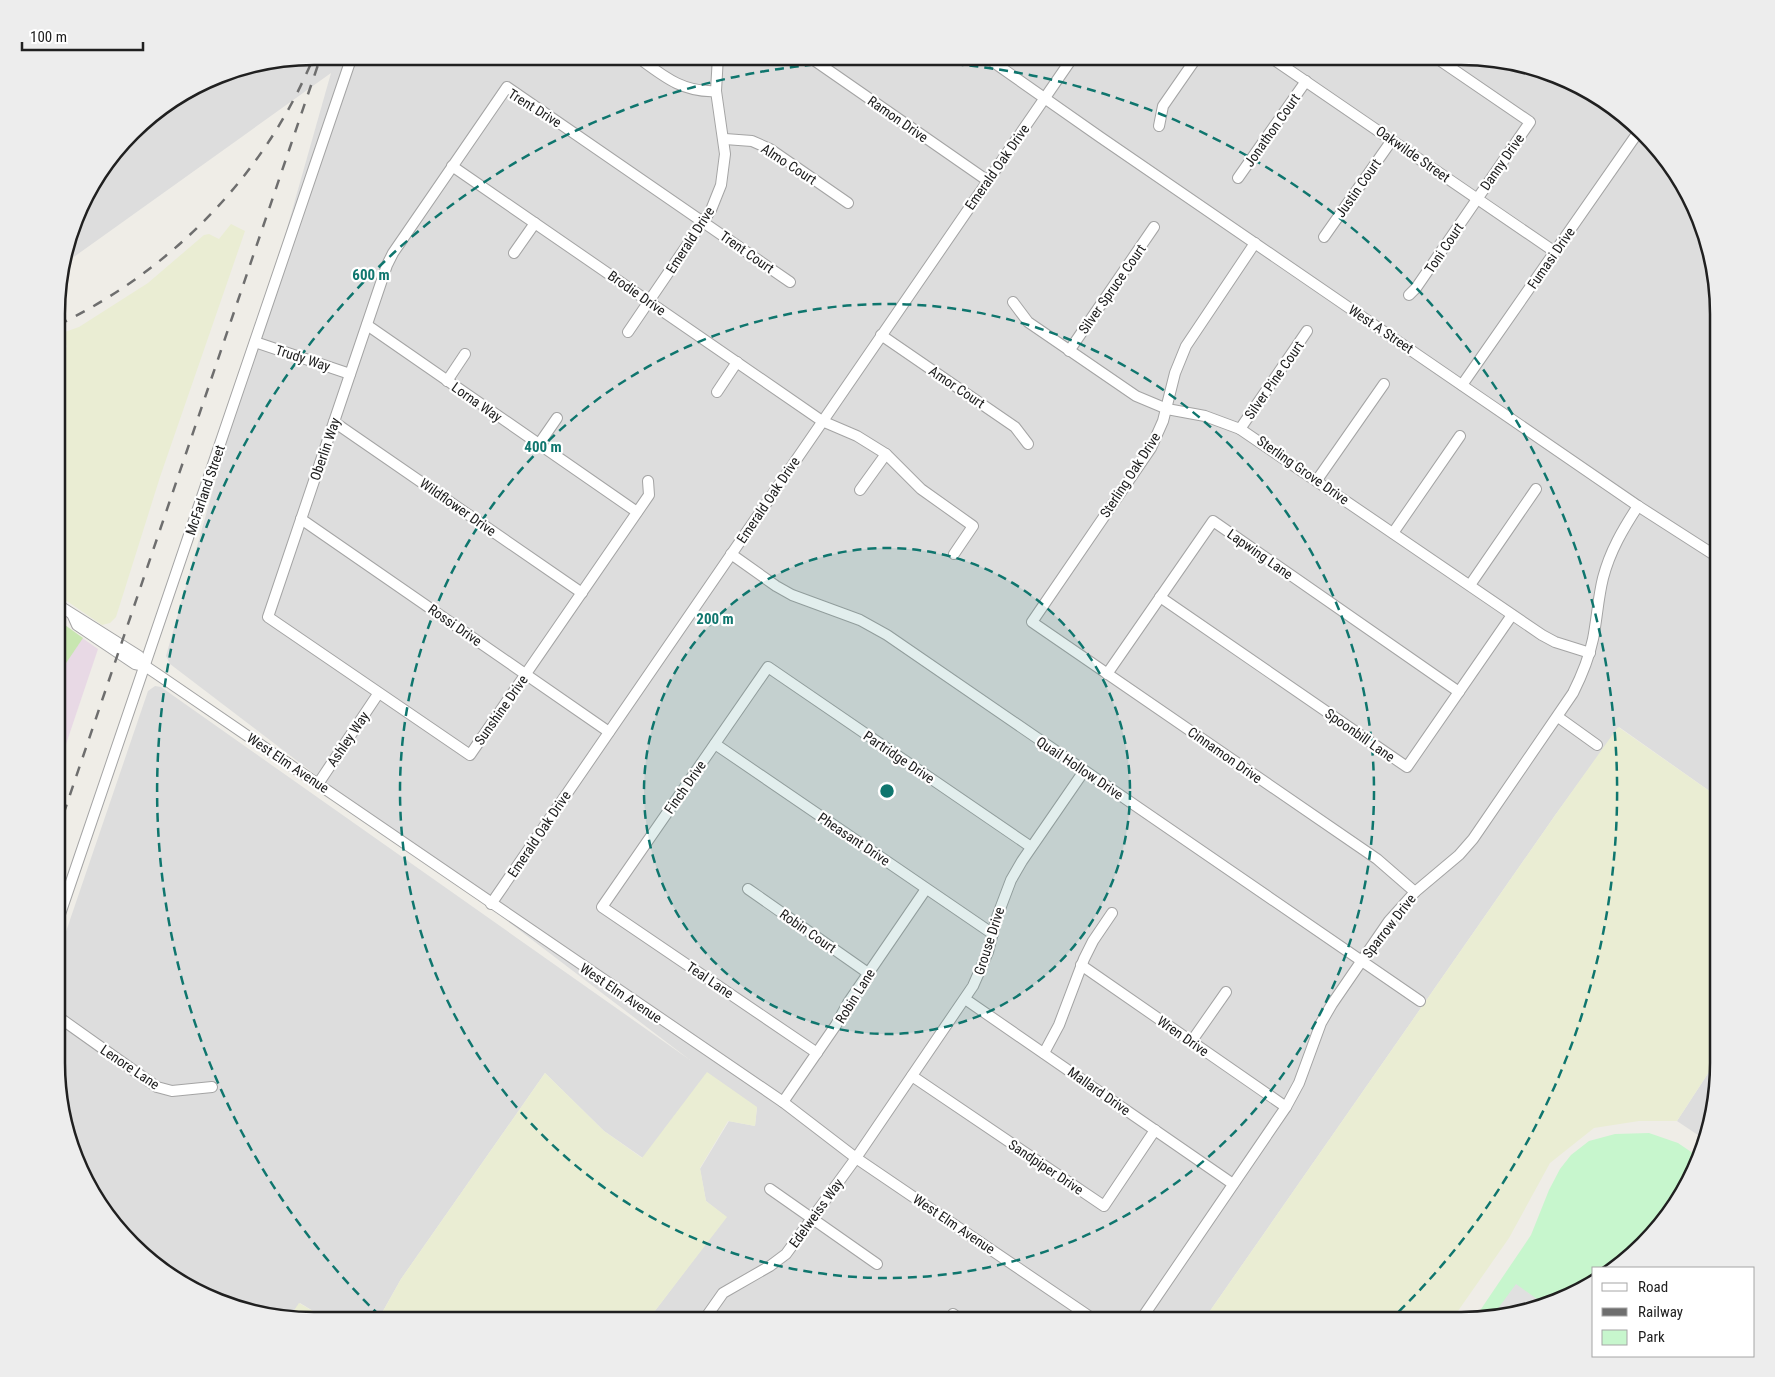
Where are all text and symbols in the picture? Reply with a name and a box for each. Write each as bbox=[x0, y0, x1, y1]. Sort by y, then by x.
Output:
scale bar bbox=[22, 20, 144, 52]
text: 100 m bbox=[30, 28, 67, 46]
street label: Trent Drive bbox=[506, 85, 565, 131]
street label: Jonathon Court bbox=[1241, 90, 1303, 170]
street label: Ramon Drive bbox=[865, 92, 931, 146]
street label: Emerald Oak Drive bbox=[962, 121, 1033, 213]
street label: Oakwilde Street bbox=[1373, 123, 1453, 185]
street label: Danny Drive bbox=[1477, 130, 1528, 193]
street label: Almo Court bbox=[758, 140, 820, 188]
street label: Justin Court bbox=[1332, 156, 1384, 220]
street label: Emerald Drive bbox=[663, 203, 718, 276]
street label: Toni Court bbox=[1421, 220, 1467, 276]
street label: Fumasi Drive bbox=[1524, 224, 1578, 292]
street label: Trent Court bbox=[717, 228, 777, 276]
street label: Silver Spruce Court bbox=[1075, 241, 1149, 337]
text: 600 m bbox=[352, 266, 390, 284]
street label: Brodie Drive bbox=[605, 267, 669, 319]
street label: West A Street bbox=[1345, 301, 1417, 357]
street label: Silver Pine Court bbox=[1241, 338, 1307, 422]
street label: Trudy Way bbox=[274, 342, 333, 374]
street label: Amor Court bbox=[926, 363, 988, 411]
street label: Lorna Way bbox=[449, 379, 505, 425]
street label: Oberlin Way bbox=[307, 415, 343, 483]
street label: Sterling Oak Drive bbox=[1097, 429, 1164, 521]
street label: Sterling Grove Drive bbox=[1254, 432, 1352, 508]
text: 400 m bbox=[524, 438, 562, 456]
street label: McFarland Street bbox=[182, 443, 228, 537]
street label: Emerald Oak Drive bbox=[733, 453, 803, 546]
street label: Wildflower Drive bbox=[417, 475, 499, 539]
street label: Lapwing Lane bbox=[1224, 526, 1296, 583]
street label: Rossi Drive bbox=[425, 601, 485, 649]
text: 200 m bbox=[696, 610, 734, 628]
street label: Sunshine Drive bbox=[471, 672, 531, 748]
street label: Spoonbill Lane bbox=[1322, 705, 1398, 765]
street label: Ashley Way bbox=[324, 708, 372, 770]
street label: Cinnamon Drive bbox=[1185, 724, 1266, 787]
street label: Partridge Drive bbox=[860, 727, 938, 787]
street label: West Elm Avenue bbox=[244, 730, 332, 796]
street label: Quail Hollow Drive bbox=[1034, 733, 1127, 803]
street label: Finch Drive bbox=[661, 757, 709, 817]
centre of rings bbox=[878, 782, 896, 800]
street label: Emerald Oak Drive bbox=[504, 787, 574, 880]
street label: Pheasant Drive bbox=[815, 809, 893, 869]
street label: Sparrow Drive bbox=[1359, 891, 1419, 961]
street label: Grouse Drive bbox=[971, 905, 1008, 977]
street label: Robin Court bbox=[777, 906, 839, 956]
street label: Teal Lane bbox=[684, 959, 737, 1002]
street label: West Elm Avenue bbox=[577, 960, 665, 1026]
street label: Robin Lane bbox=[832, 965, 878, 1026]
street label: Wren Drive bbox=[1154, 1012, 1212, 1060]
street label: Lenore Lane bbox=[97, 1041, 163, 1093]
street label: Mallard Drive bbox=[1065, 1064, 1134, 1119]
street label: Sandpiper Drive bbox=[1006, 1136, 1087, 1198]
street label: Edelweiss Way bbox=[786, 1175, 846, 1251]
street label: West Elm Avenue bbox=[910, 1191, 998, 1257]
legend bbox=[1592, 1267, 1755, 1357]
text: Road bbox=[1638, 1278, 1668, 1296]
text: Railway bbox=[1638, 1303, 1683, 1321]
text: Park bbox=[1638, 1328, 1665, 1346]

